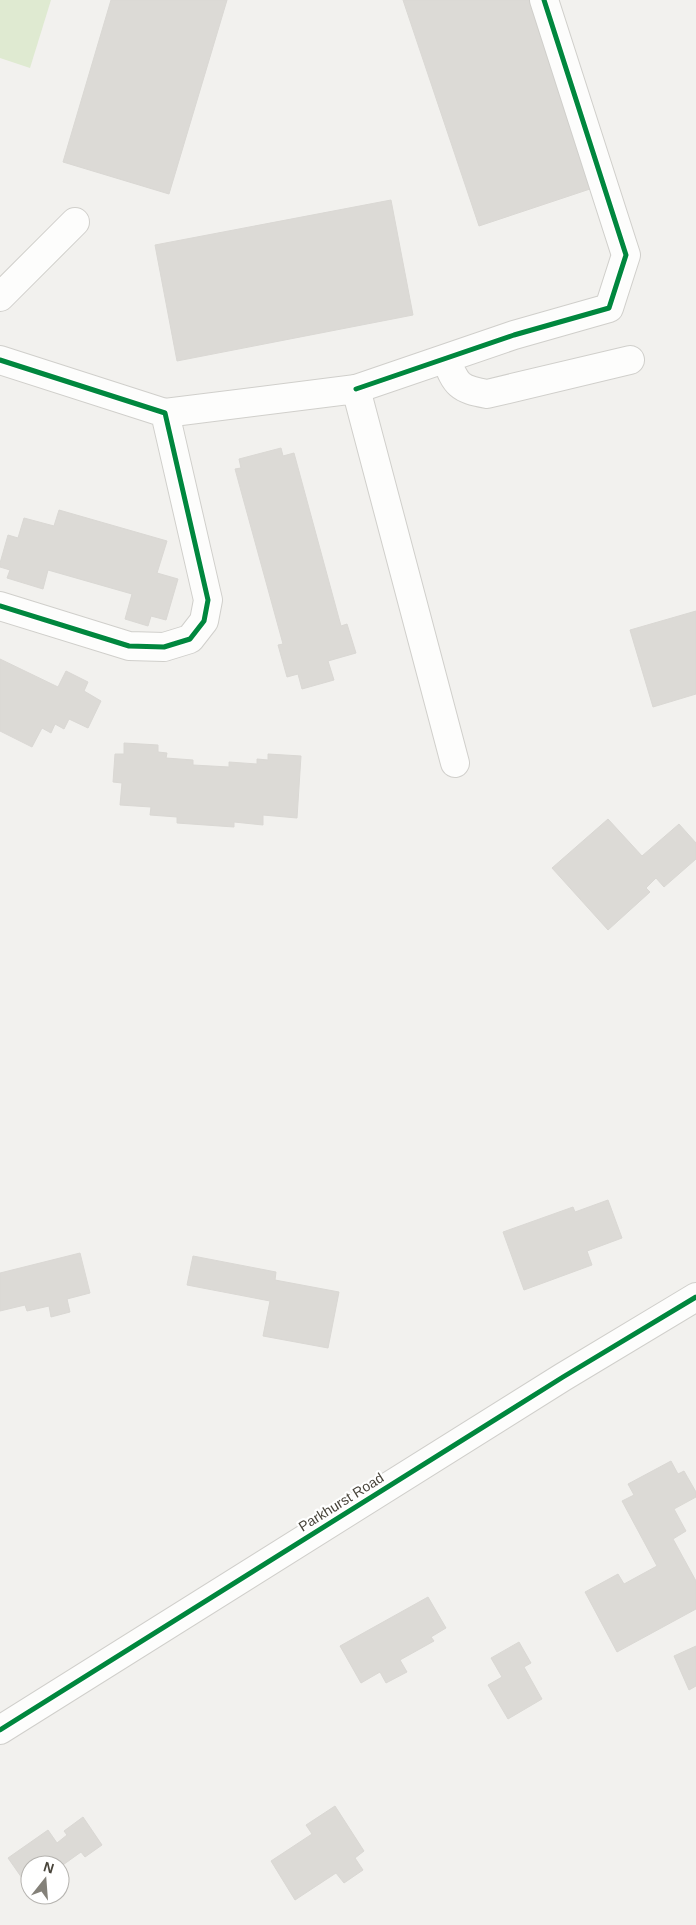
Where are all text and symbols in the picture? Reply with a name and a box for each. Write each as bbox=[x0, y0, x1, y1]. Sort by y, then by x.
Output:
street label: Parkhurst Road bbox=[296, 1469, 386, 1535]
north arrow bbox=[20, 1855, 70, 1905]
text: N bbox=[42, 1858, 56, 1877]

